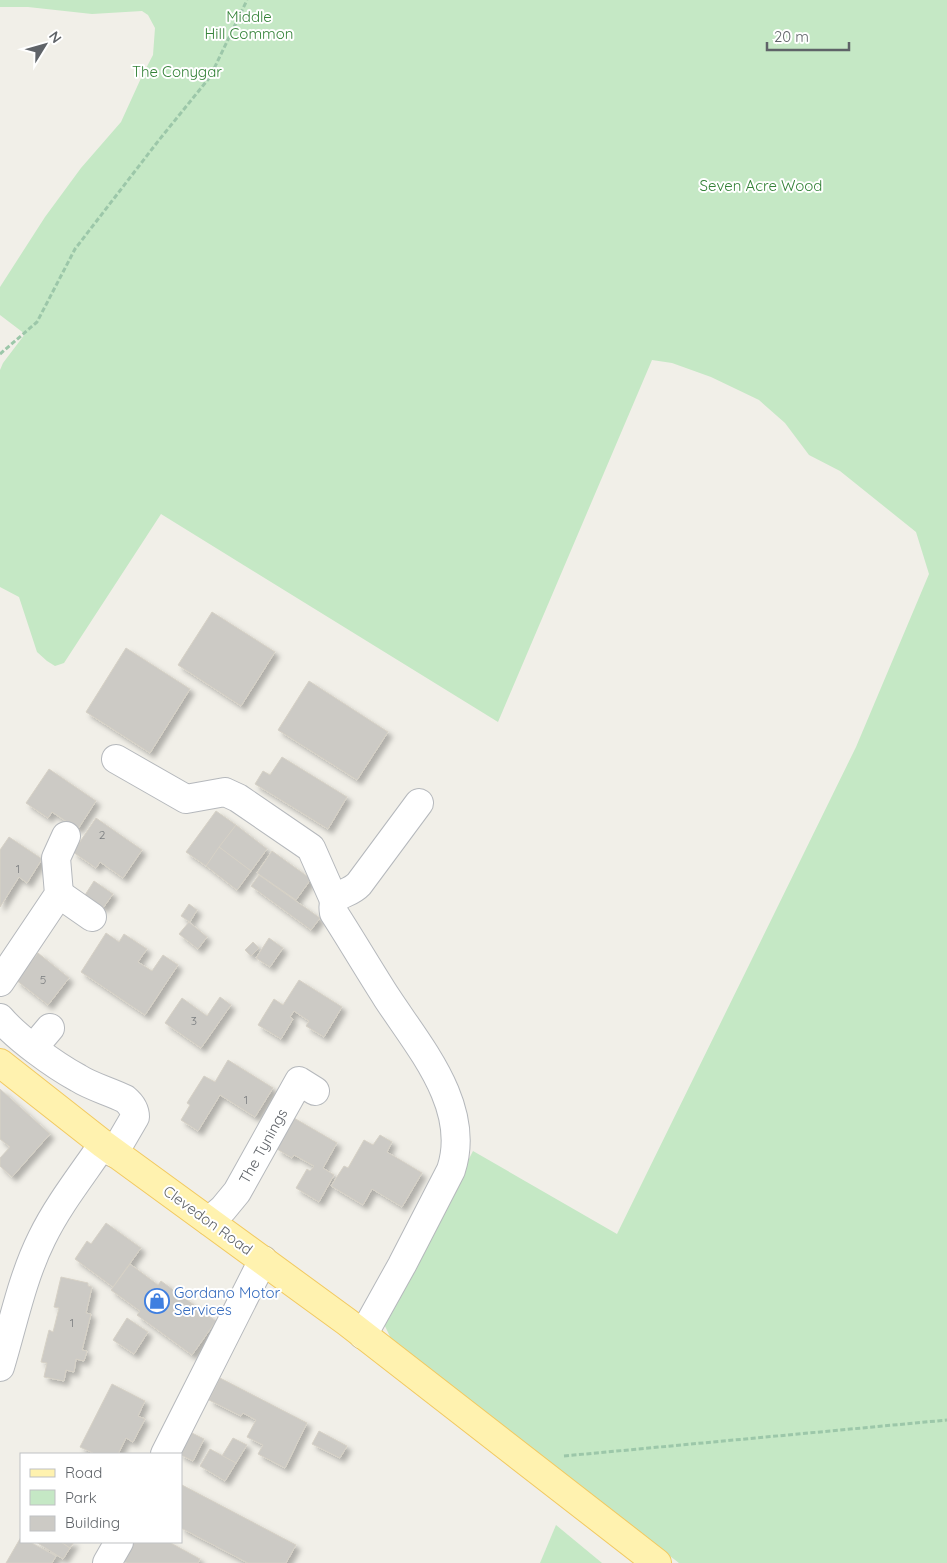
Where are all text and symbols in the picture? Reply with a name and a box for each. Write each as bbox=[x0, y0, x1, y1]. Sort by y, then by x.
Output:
park label: Middle Hill Common bbox=[205, 7, 293, 43]
north arrow bbox=[20, 20, 70, 70]
scale bar bbox=[767, 20, 850, 52]
text: 20 m bbox=[774, 27, 809, 46]
text: N bbox=[45, 28, 66, 47]
park label: The Conygar bbox=[132, 62, 222, 81]
park label: Seven Acre Wood bbox=[700, 176, 822, 195]
house number: 2 bbox=[99, 827, 106, 842]
house number: 1 bbox=[16, 861, 20, 876]
house number: 5 bbox=[40, 972, 46, 987]
house number: 3 bbox=[191, 1013, 197, 1028]
house number: 1 bbox=[244, 1092, 248, 1107]
street label: The Tynings bbox=[235, 1105, 291, 1187]
street label: Clevedon Road bbox=[160, 1181, 256, 1259]
place label: Gordano Motor Services bbox=[174, 1283, 280, 1319]
shop icon: Gordano Motor Services bbox=[144, 1288, 170, 1314]
house number: 1 bbox=[70, 1315, 74, 1330]
legend bbox=[20, 1453, 182, 1543]
text: Road bbox=[65, 1463, 102, 1482]
text: Park bbox=[65, 1488, 97, 1507]
text: Building bbox=[65, 1513, 120, 1532]

